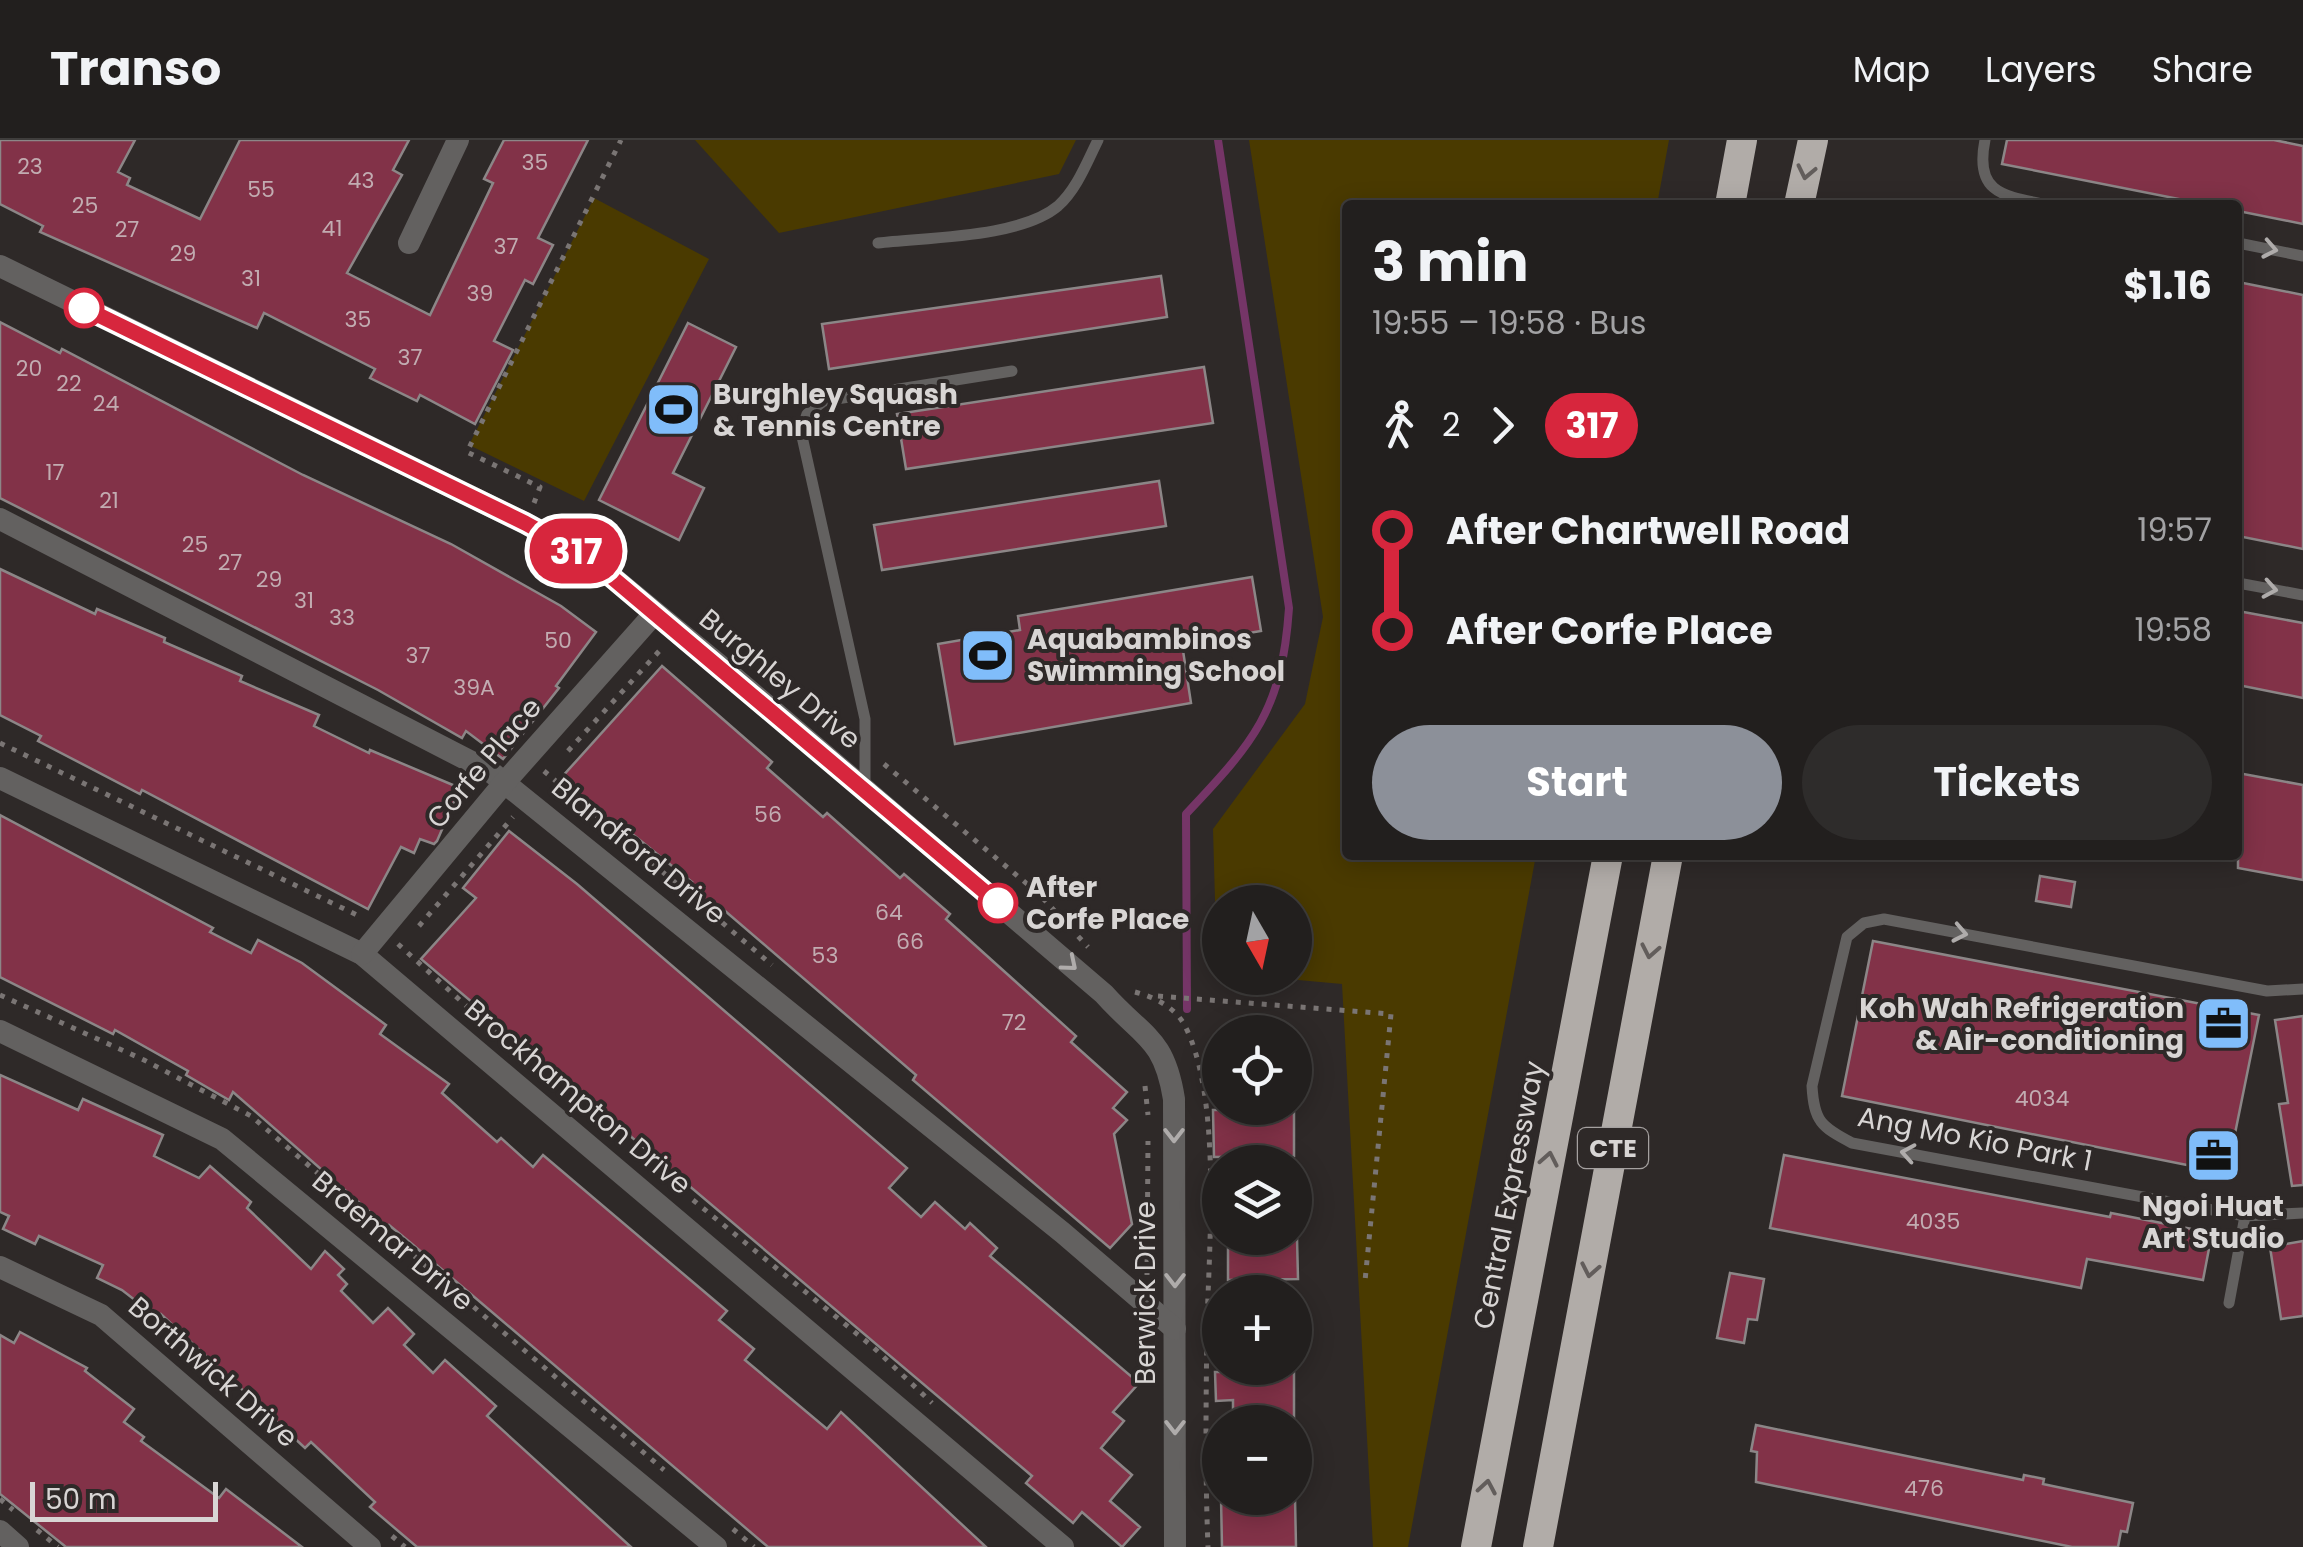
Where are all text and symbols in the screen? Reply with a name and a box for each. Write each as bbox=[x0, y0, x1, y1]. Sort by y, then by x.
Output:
text: Transo bbox=[50, 35, 221, 102]
text: Map bbox=[1853, 45, 1930, 94]
text: Layers bbox=[1985, 45, 2097, 94]
text: Share bbox=[2152, 45, 2253, 94]
house number: 35 bbox=[522, 147, 548, 178]
house number: 23 bbox=[17, 151, 43, 182]
one-way arrow bbox=[1796, 164, 1817, 181]
house number: 43 bbox=[348, 165, 374, 196]
house number: 55 bbox=[247, 174, 275, 205]
house number: 25 bbox=[72, 190, 98, 221]
house number: 41 bbox=[322, 213, 342, 244]
house number: 27 bbox=[115, 214, 139, 245]
text: 3 min bbox=[1372, 223, 1528, 300]
house number: 37 bbox=[494, 231, 518, 262]
house number: 29 bbox=[170, 238, 196, 269]
one-way arrow bbox=[2261, 238, 2278, 259]
text: $1.16 bbox=[2123, 259, 2212, 312]
house number: 31 bbox=[241, 263, 261, 294]
house number: 39 bbox=[467, 278, 493, 309]
unlabelled marker bbox=[65, 289, 103, 327]
text: 19:55 – 19:58 · Bus bbox=[1372, 300, 1646, 345]
house number: 35 bbox=[345, 304, 371, 335]
house number: 37 bbox=[398, 342, 422, 373]
house number: 20 bbox=[16, 353, 42, 384]
house number: 22 bbox=[56, 368, 82, 399]
place label: Burghley Squash & Tennis Centre bbox=[713, 375, 958, 446]
sports icon: Burghley Squash & Tennis Centre bbox=[644, 380, 704, 440]
house number: 24 bbox=[93, 388, 119, 419]
icon: walk bbox=[1372, 398, 1427, 453]
icon: forward bbox=[1475, 398, 1530, 453]
text: 317 bbox=[1565, 401, 1618, 450]
text: 2 bbox=[1442, 402, 1460, 447]
house number: 17 bbox=[45, 457, 65, 488]
house number: 21 bbox=[99, 485, 119, 516]
text: After Chartwell Road bbox=[1446, 504, 1850, 557]
text: 19:57 bbox=[2137, 507, 2212, 552]
line badge: 317 bbox=[518, 518, 634, 584]
text: 317 bbox=[549, 527, 603, 576]
house number: 25 bbox=[182, 529, 208, 560]
house number: 27 bbox=[218, 547, 242, 578]
house number: 29 bbox=[256, 564, 282, 595]
one-way arrow bbox=[2262, 578, 2278, 599]
house number: 31 bbox=[294, 585, 314, 616]
street label: Burghley Drive bbox=[691, 600, 869, 758]
house number: 33 bbox=[329, 602, 355, 633]
text: After Corfe Place bbox=[1446, 604, 1773, 657]
text: 19:58 bbox=[2134, 607, 2212, 652]
place label: Aquabambinos Swimming School bbox=[1027, 620, 1285, 691]
house number: 50 bbox=[544, 625, 572, 656]
sports icon: Aquabambinos Swimming School bbox=[958, 625, 1018, 685]
house number: 37 bbox=[406, 640, 430, 671]
house number: 39A bbox=[453, 672, 495, 703]
street label: Corfe Place bbox=[418, 689, 550, 837]
button: Start bbox=[1372, 725, 1782, 840]
button: Tickets bbox=[1802, 725, 2212, 840]
street label: Blandford Drive bbox=[544, 769, 734, 933]
house number: 56 bbox=[754, 799, 782, 830]
place label: After Corfe Place bbox=[1026, 868, 1189, 939]
marker: After Corfe Place bbox=[979, 884, 1017, 922]
north arrow bbox=[1202, 885, 1312, 995]
map controls bbox=[1202, 885, 1312, 1515]
house number: 64 bbox=[875, 897, 903, 928]
one-way arrow bbox=[1951, 922, 1968, 943]
house number: 66 bbox=[896, 926, 924, 957]
house number: 53 bbox=[812, 940, 838, 971]
one-way arrow bbox=[1640, 943, 1661, 959]
one-way arrow bbox=[1058, 952, 1076, 970]
place label: Koh Wah Refrigeration & Air-conditioning bbox=[1859, 989, 2184, 1060]
street label: Brockhampton Drive bbox=[456, 990, 700, 1204]
office icon: Koh Wah Refrigeration & Air-conditioning bbox=[2193, 994, 2253, 1054]
house number: 72 bbox=[1002, 1007, 1026, 1038]
button: locate bbox=[1202, 1015, 1312, 1125]
street label: Central Expressway bbox=[1464, 1057, 1554, 1332]
house number: 4034 bbox=[2015, 1083, 2069, 1114]
street label: Ang Mo Kio Park 1 bbox=[1854, 1097, 2096, 1181]
office icon: Ngoi Huat Art Studio bbox=[2183, 1125, 2243, 1185]
one-way arrow bbox=[1163, 1128, 1185, 1144]
road number: CTE bbox=[1578, 1128, 1648, 1168]
one-way arrow bbox=[1900, 1143, 1916, 1164]
button: layers bbox=[1202, 1145, 1312, 1255]
one-way arrow bbox=[1538, 1151, 1559, 1168]
street label: Braemar Drive bbox=[304, 1162, 482, 1320]
place label: Ngoi Huat Art Studio bbox=[2142, 1187, 2284, 1258]
street label: Berwick Drive bbox=[1126, 1201, 1165, 1385]
house number: 4035 bbox=[1906, 1206, 1960, 1237]
one-way arrow bbox=[1580, 1262, 1601, 1278]
one-way arrow bbox=[1164, 1272, 1186, 1288]
button: + bbox=[1202, 1275, 1312, 1385]
street label: Borthwick Drive bbox=[120, 1288, 306, 1456]
button: − bbox=[1202, 1405, 1312, 1515]
one-way arrow bbox=[1164, 1420, 1186, 1435]
house number: 476 bbox=[1904, 1473, 1944, 1504]
scale bar bbox=[30, 1477, 218, 1522]
one-way arrow bbox=[1476, 1479, 1497, 1495]
text: 50 m bbox=[45, 1480, 116, 1519]

